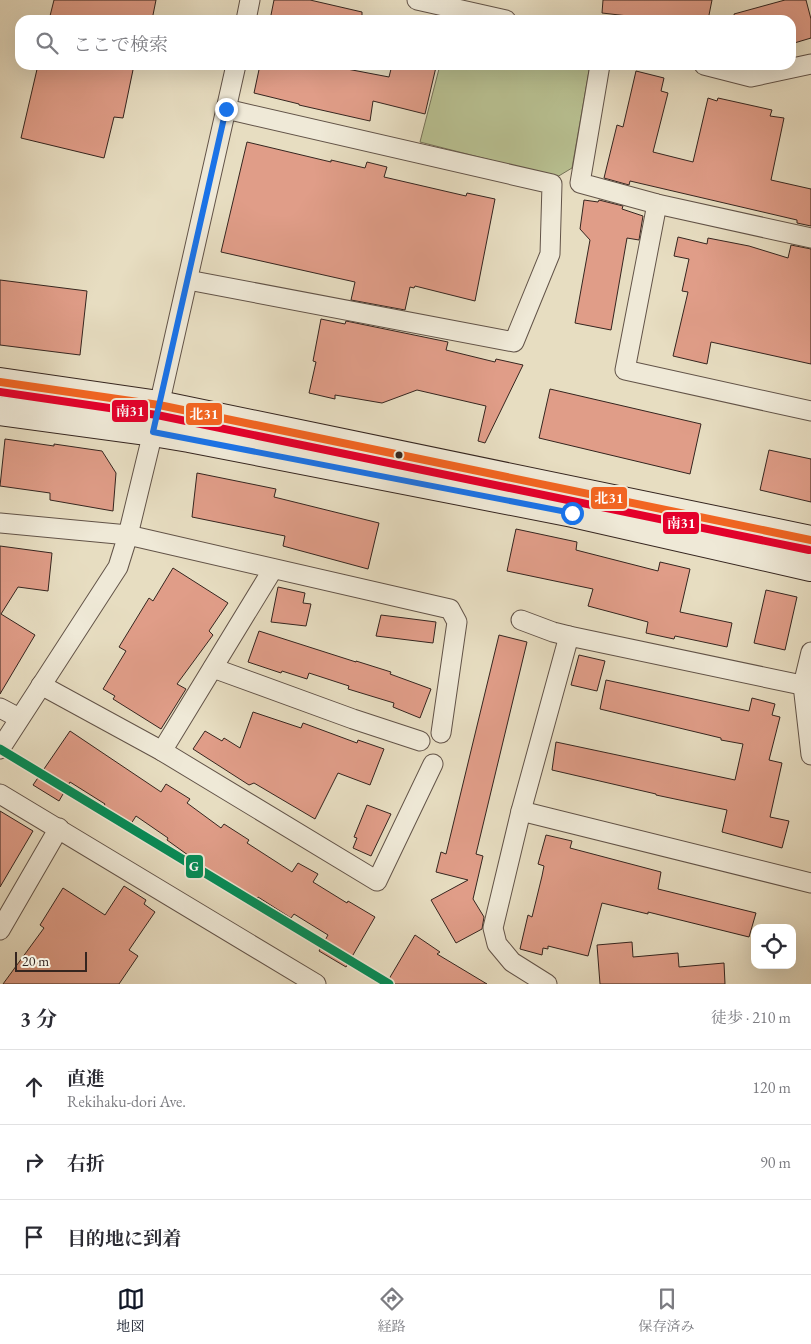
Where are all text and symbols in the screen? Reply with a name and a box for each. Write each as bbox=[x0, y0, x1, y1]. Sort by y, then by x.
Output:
search box bbox=[15, 15, 796, 70]
icon: search bbox=[33, 29, 61, 57]
text: ここで検索 bbox=[73, 32, 168, 57]
route end bbox=[215, 98, 238, 121]
line badge: 南31 bbox=[111, 399, 149, 423]
text: 南31 bbox=[116, 402, 144, 420]
line badge: 北31 bbox=[185, 402, 223, 426]
text: 北31 bbox=[190, 405, 218, 423]
unlabelled marker bbox=[394, 450, 404, 460]
line badge: 北31 bbox=[590, 486, 628, 510]
text: 北31 bbox=[595, 489, 623, 507]
route start bbox=[561, 502, 584, 525]
line badge: 南31 bbox=[662, 511, 700, 535]
text: 南31 bbox=[667, 514, 695, 532]
line badge: G bbox=[185, 854, 204, 879]
text: G bbox=[189, 857, 199, 875]
map controls bbox=[751, 924, 796, 969]
button: locate bbox=[751, 924, 796, 969]
scale bar bbox=[15, 949, 88, 972]
text: 20 m bbox=[22, 952, 49, 970]
text: 3 分 bbox=[20, 1005, 57, 1032]
text: 徒歩 · 210 m bbox=[711, 1007, 791, 1028]
text: 直進 bbox=[67, 1066, 105, 1091]
icon: ahead bbox=[20, 1073, 48, 1101]
text: 120 m bbox=[752, 1077, 791, 1098]
text: Rekihaku-dori Ave. bbox=[67, 1091, 186, 1112]
icon: right bbox=[20, 1148, 48, 1176]
text: 右折 bbox=[67, 1151, 105, 1176]
text: 90 m bbox=[760, 1152, 791, 1173]
icon: arrive bbox=[20, 1223, 48, 1251]
text: 目的地に到着 bbox=[67, 1226, 181, 1251]
tab: 地図 bbox=[117, 1285, 145, 1335]
tab: 経路 bbox=[378, 1285, 406, 1335]
tab: 保存済み bbox=[639, 1285, 695, 1335]

